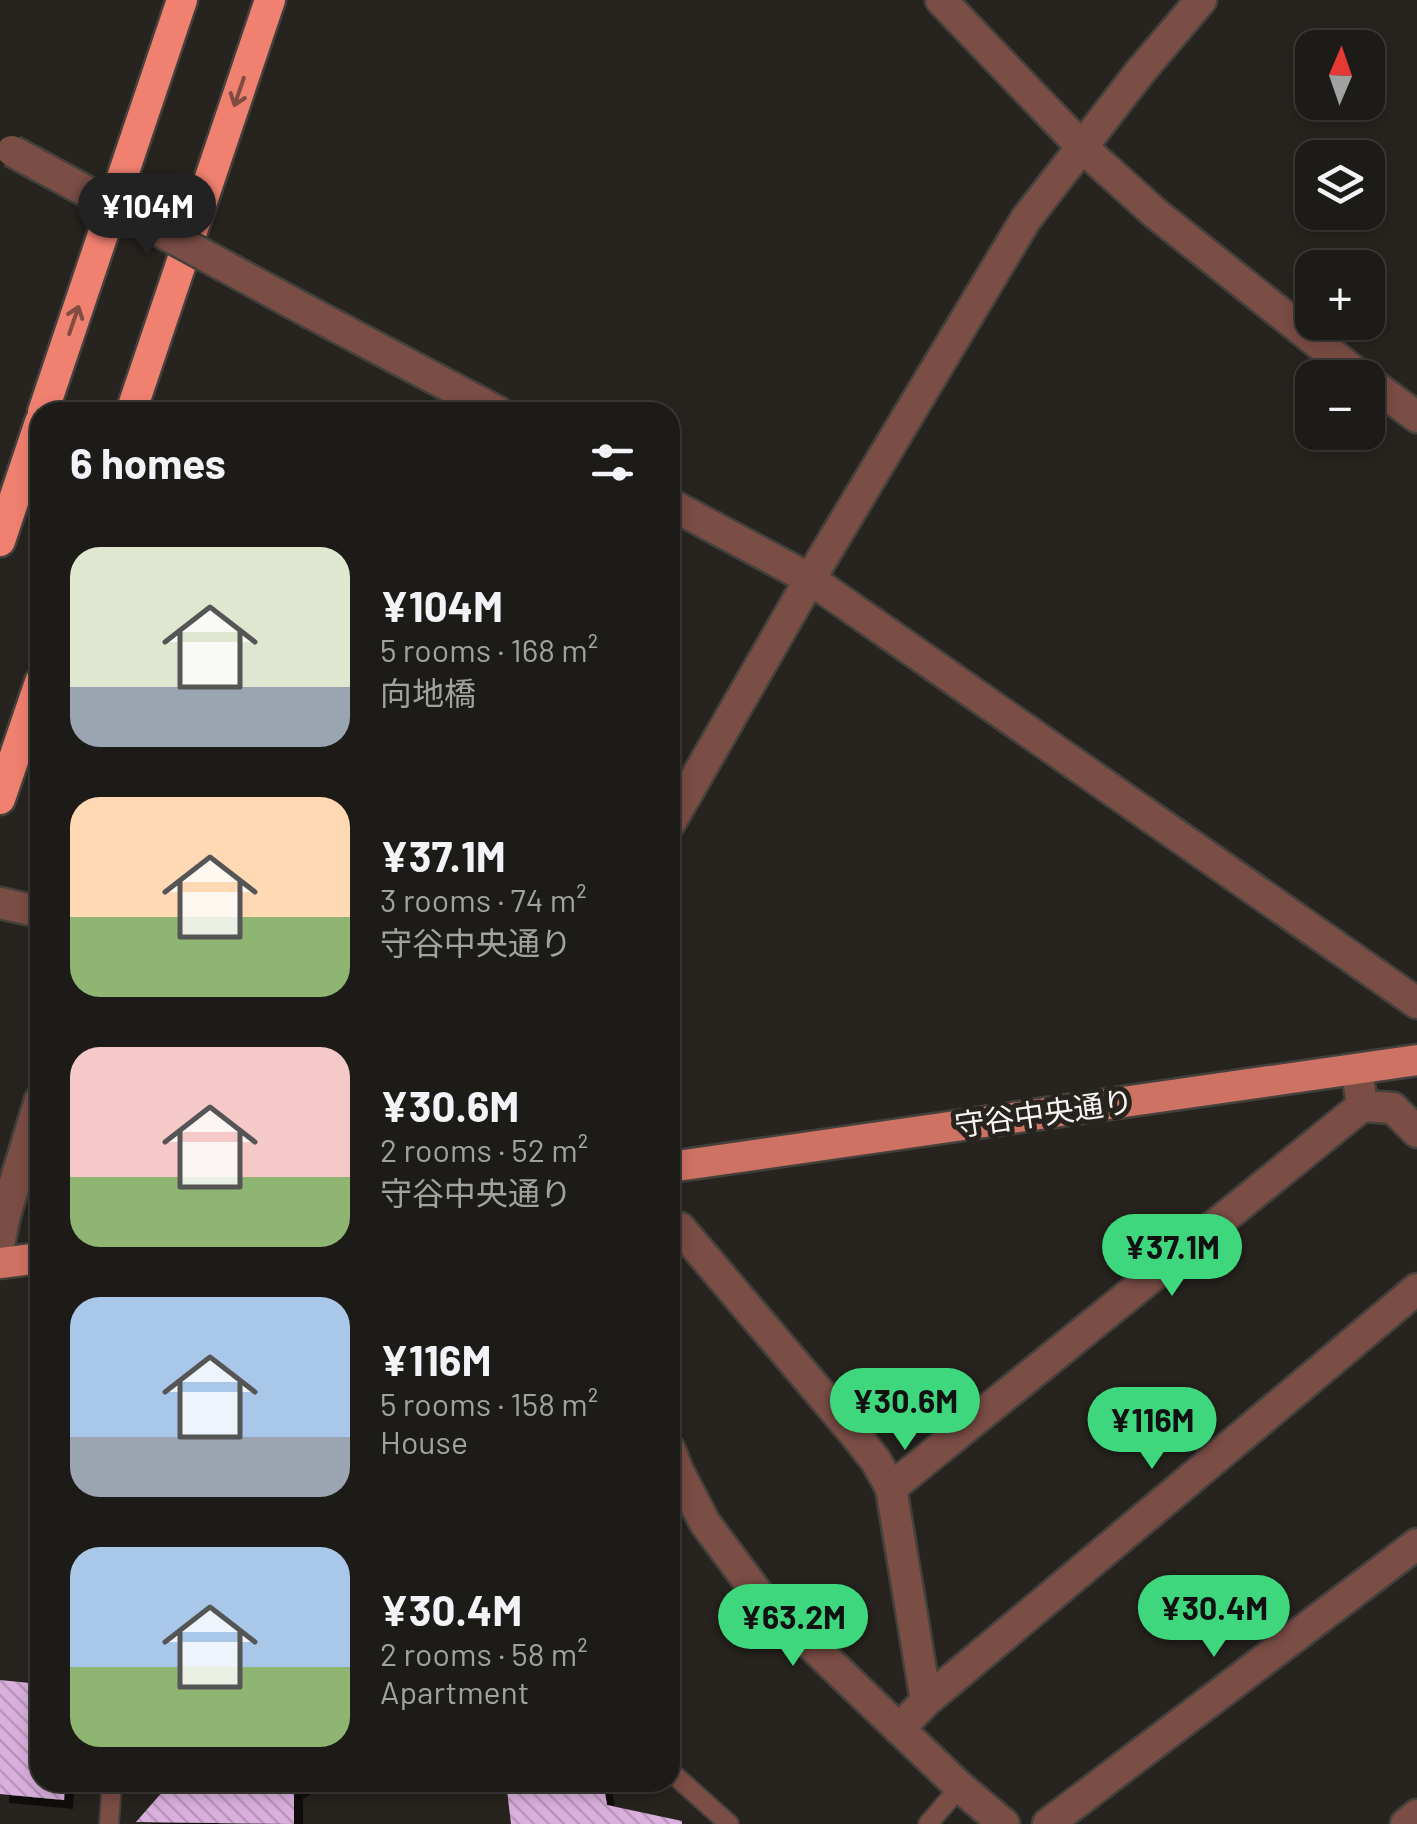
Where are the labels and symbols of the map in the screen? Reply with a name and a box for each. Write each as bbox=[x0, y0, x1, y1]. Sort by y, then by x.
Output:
north arrow bbox=[1295, 30, 1385, 120]
one-way arrow bbox=[229, 76, 247, 107]
pin: ¥104M bbox=[77, 173, 217, 258]
one-way arrow bbox=[67, 305, 85, 336]
street label: 守谷中央通り bbox=[952, 1082, 1135, 1142]
pin: ¥37.1M bbox=[1091, 1214, 1253, 1299]
pin: ¥30.6M bbox=[824, 1368, 986, 1453]
pin: ¥116M bbox=[1082, 1387, 1222, 1472]
pin: ¥30.4M bbox=[1133, 1575, 1295, 1660]
pin: ¥63.2M bbox=[712, 1584, 874, 1669]

